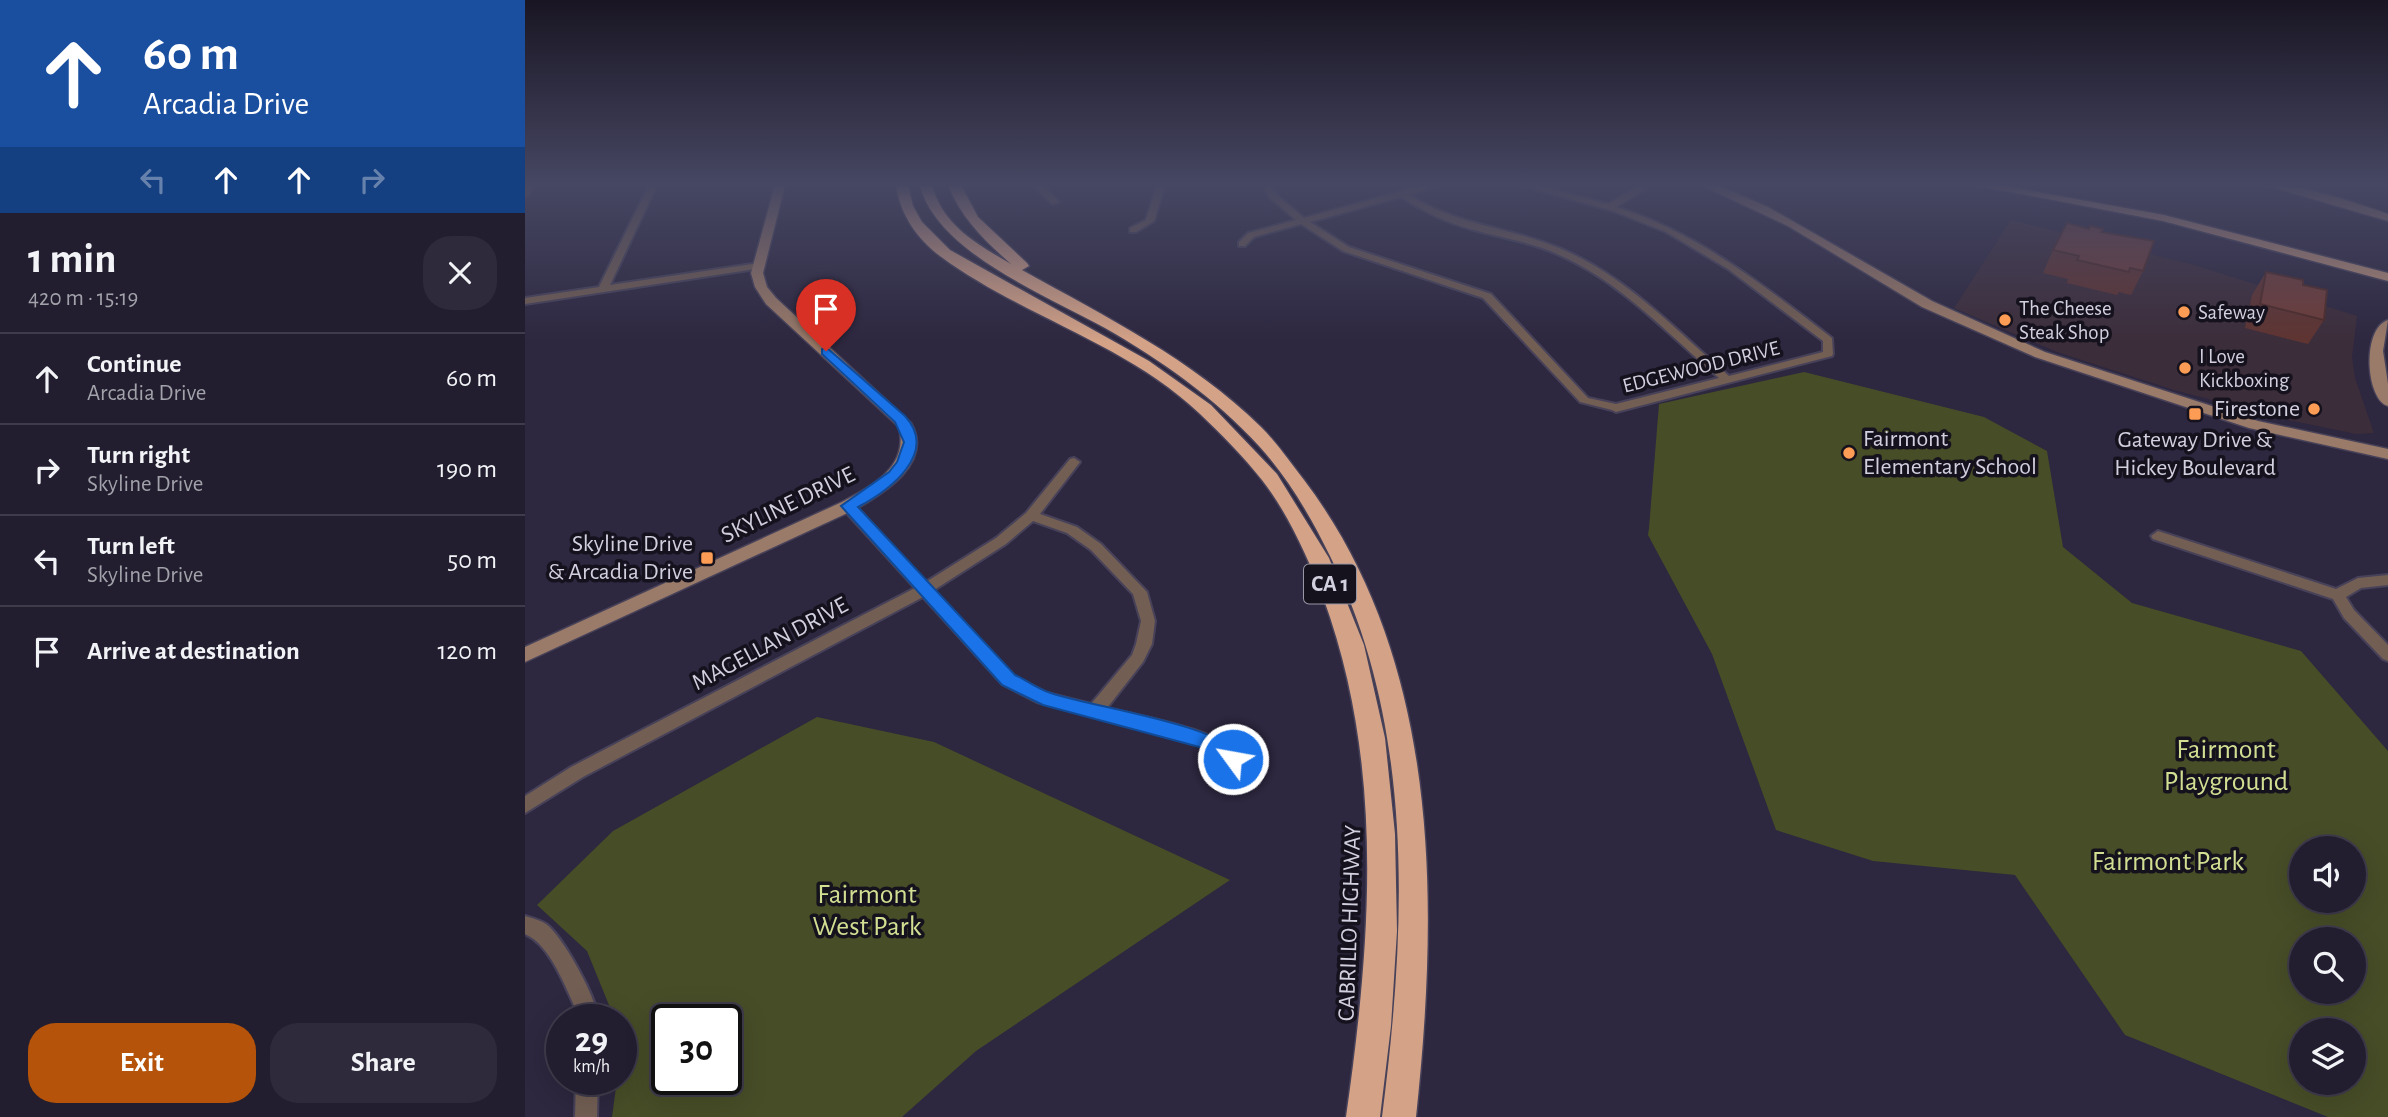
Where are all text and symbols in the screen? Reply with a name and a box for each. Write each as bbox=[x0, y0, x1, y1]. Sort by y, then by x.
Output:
icon: ahead bbox=[28, 28, 119, 119]
text: 60 m bbox=[143, 30, 239, 79]
text: Arcadia Drive bbox=[143, 88, 309, 120]
icon: left bbox=[134, 161, 172, 199]
icon: ahead bbox=[207, 161, 245, 199]
icon: ahead bbox=[280, 161, 318, 199]
icon: right bbox=[353, 161, 391, 199]
button: close bbox=[423, 236, 497, 310]
text: 1 min bbox=[28, 238, 117, 280]
pin bbox=[796, 279, 856, 351]
text: 420 m · 15:19 bbox=[28, 287, 138, 310]
icon: arrive bbox=[807, 290, 845, 328]
place label: The Cheese Steak Shop bbox=[2019, 298, 2112, 343]
place label: Safeway bbox=[2198, 302, 2265, 323]
marker: Safeway bbox=[2176, 304, 2192, 320]
marker: The Cheese Steak Shop bbox=[1997, 312, 2013, 328]
street label: EDGEWOOD DRIVE bbox=[1620, 337, 1782, 397]
place label: I Love Kickboxing bbox=[2199, 346, 2290, 391]
text: Continue bbox=[87, 351, 182, 377]
icon: ahead bbox=[28, 360, 66, 398]
marker: I Love Kickboxing bbox=[2177, 360, 2193, 376]
text: 60 m bbox=[446, 365, 497, 391]
text: Arcadia Drive bbox=[87, 382, 206, 405]
place label: Firestone bbox=[2214, 397, 2300, 421]
marker: Firestone bbox=[2306, 401, 2322, 417]
marker: Gateway Drive & Hickey Boulevard bbox=[2187, 406, 2203, 422]
place label: Fairmont Elementary School bbox=[1863, 427, 2037, 479]
place label: Gateway Drive & Hickey Boulevard bbox=[2114, 428, 2276, 480]
text: Turn right bbox=[87, 442, 190, 468]
marker: Fairmont Elementary School bbox=[1841, 445, 1857, 461]
icon: right bbox=[28, 451, 66, 489]
text: 190 m bbox=[437, 456, 497, 482]
street label: SKYLINE DRIVE bbox=[717, 462, 859, 548]
text: Skyline Drive bbox=[87, 473, 203, 496]
place label: Skyline Drive & Arcadia Drive bbox=[548, 532, 693, 584]
text: Turn left bbox=[87, 533, 175, 559]
icon: left bbox=[28, 542, 66, 580]
text: 50 m bbox=[447, 547, 497, 573]
marker: Skyline Drive & Arcadia Drive bbox=[699, 550, 715, 566]
text: Skyline Drive bbox=[87, 564, 203, 587]
road number: CA 1 bbox=[1304, 564, 1356, 604]
street label: MAGELLAN DRIVE bbox=[688, 593, 852, 695]
icon: arrive bbox=[28, 633, 66, 671]
text: Arrive at destination bbox=[87, 638, 300, 664]
text: 120 m bbox=[437, 638, 497, 664]
position arrow bbox=[1196, 722, 1270, 796]
park label: Fairmont Playground bbox=[2164, 736, 2288, 796]
street label: CABRILLO HIGHWAY bbox=[1335, 824, 1365, 1022]
map controls bbox=[2289, 836, 2366, 1095]
button: sound bbox=[2289, 836, 2366, 913]
park label: Fairmont Park bbox=[2092, 848, 2244, 876]
park label: Fairmont West Park bbox=[813, 881, 922, 941]
button: search bbox=[2289, 927, 2366, 1004]
speed limit sign: 30 bbox=[651, 1004, 742, 1095]
button: layers bbox=[2289, 1018, 2366, 1095]
button: Exit bbox=[28, 1023, 256, 1103]
button: Share bbox=[270, 1023, 497, 1103]
text: 29 bbox=[575, 1023, 608, 1058]
text: km/h bbox=[573, 1058, 610, 1076]

